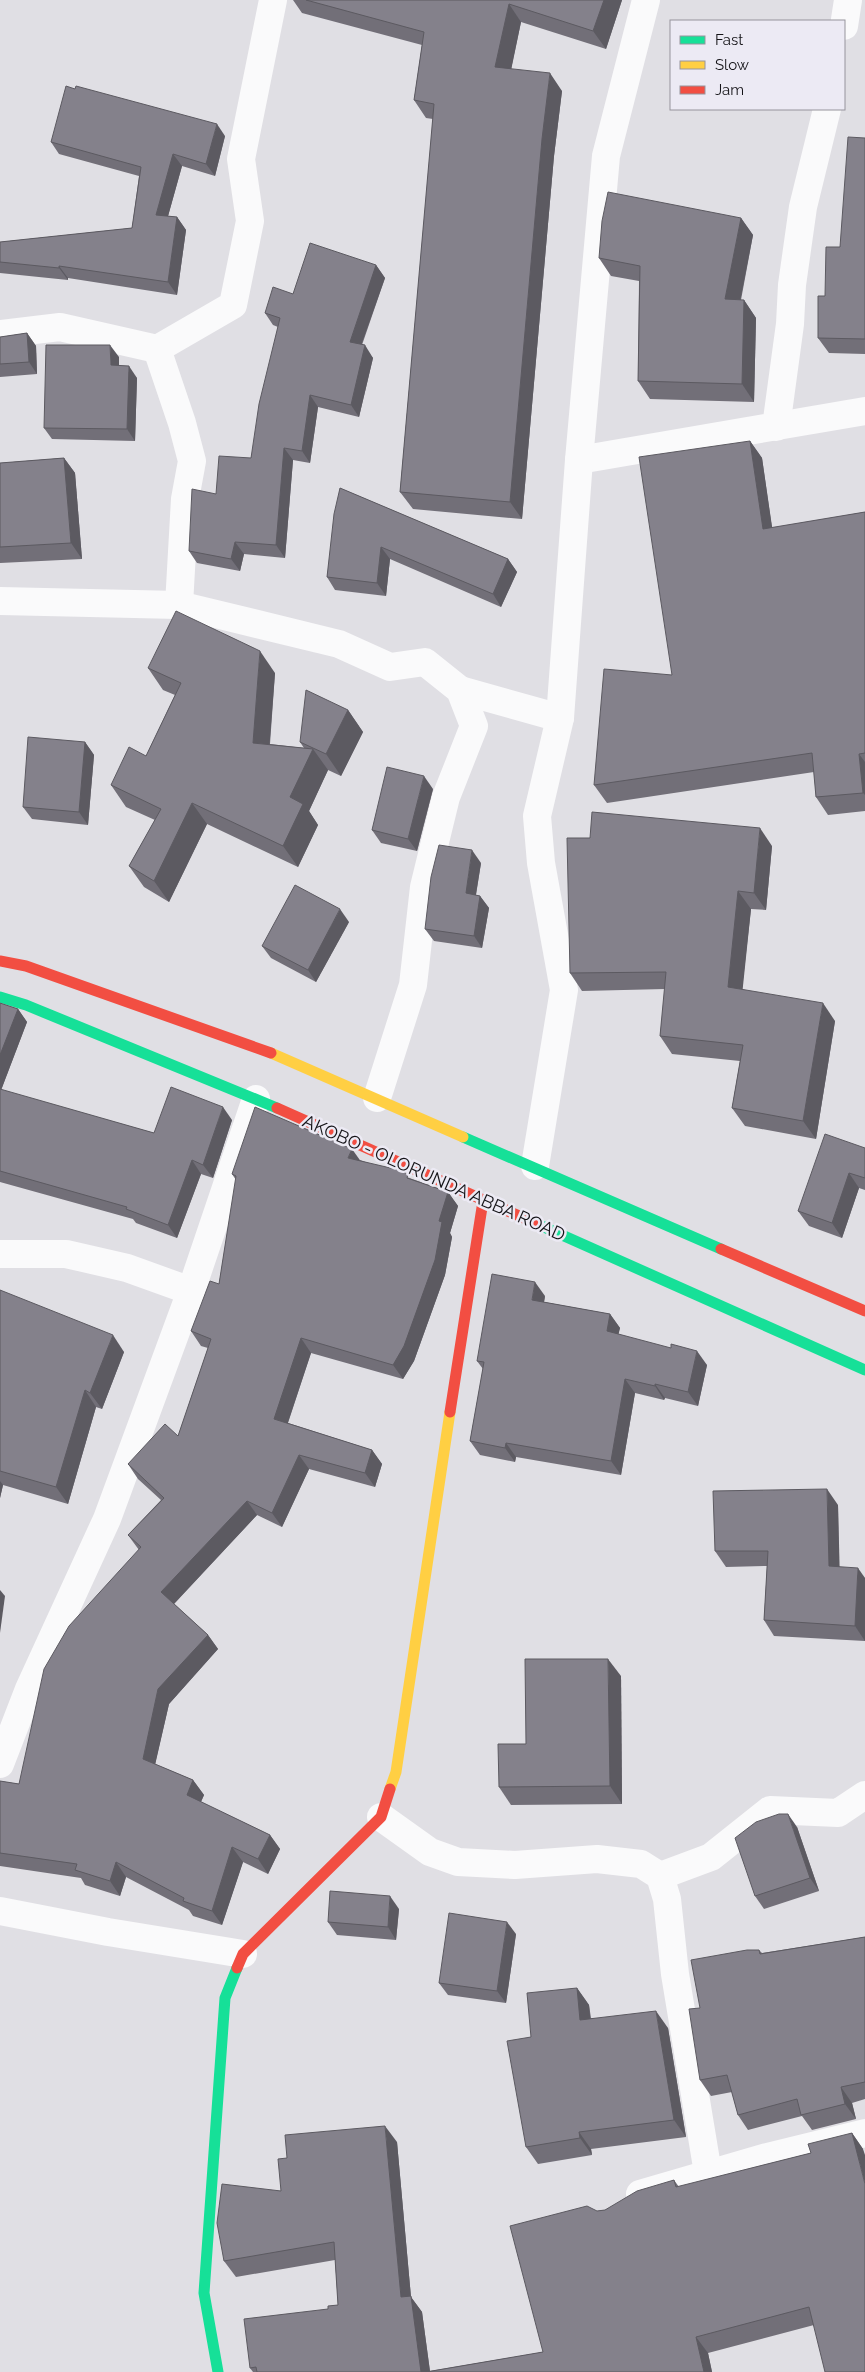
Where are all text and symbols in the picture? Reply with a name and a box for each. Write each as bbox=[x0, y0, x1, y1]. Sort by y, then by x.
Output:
legend bbox=[670, 20, 845, 110]
text: Fast bbox=[715, 31, 743, 49]
text: Slow bbox=[715, 56, 749, 74]
text: Jam bbox=[715, 81, 744, 99]
street label: AKOBO - OLORUNDA ABBA ROAD bbox=[300, 1110, 569, 1245]

